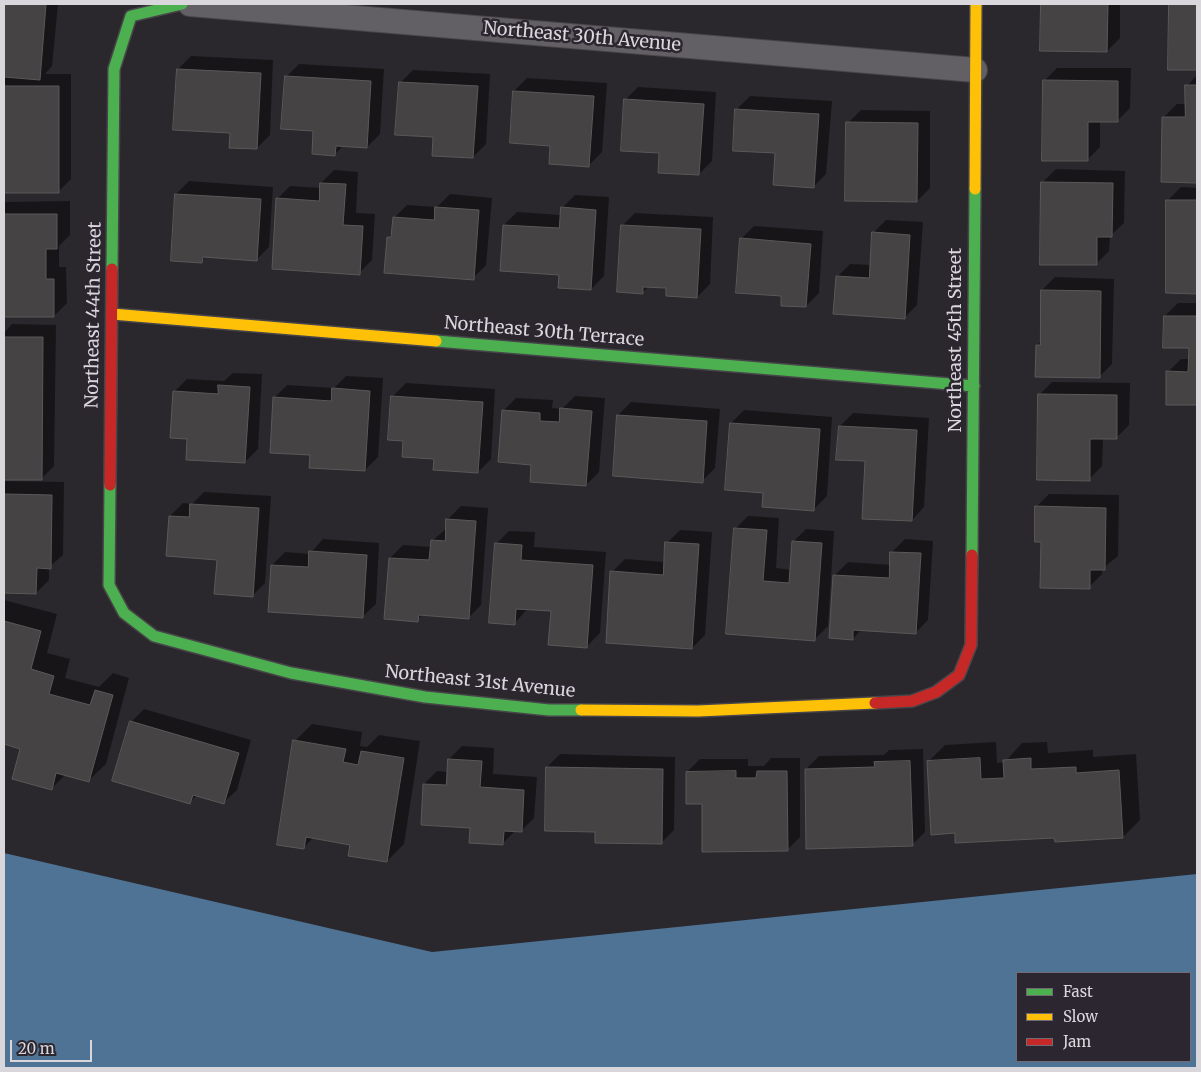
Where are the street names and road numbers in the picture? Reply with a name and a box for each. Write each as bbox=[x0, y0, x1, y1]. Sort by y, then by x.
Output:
street label: Northeast 30th Avenue bbox=[482, 18, 682, 56]
street label: Northeast 44th Street bbox=[82, 221, 106, 409]
street label: Northeast 45th Street bbox=[945, 248, 967, 432]
street label: Northeast 30th Terrace bbox=[443, 312, 645, 352]
street label: Northeast 31st Avenue bbox=[384, 661, 576, 703]

